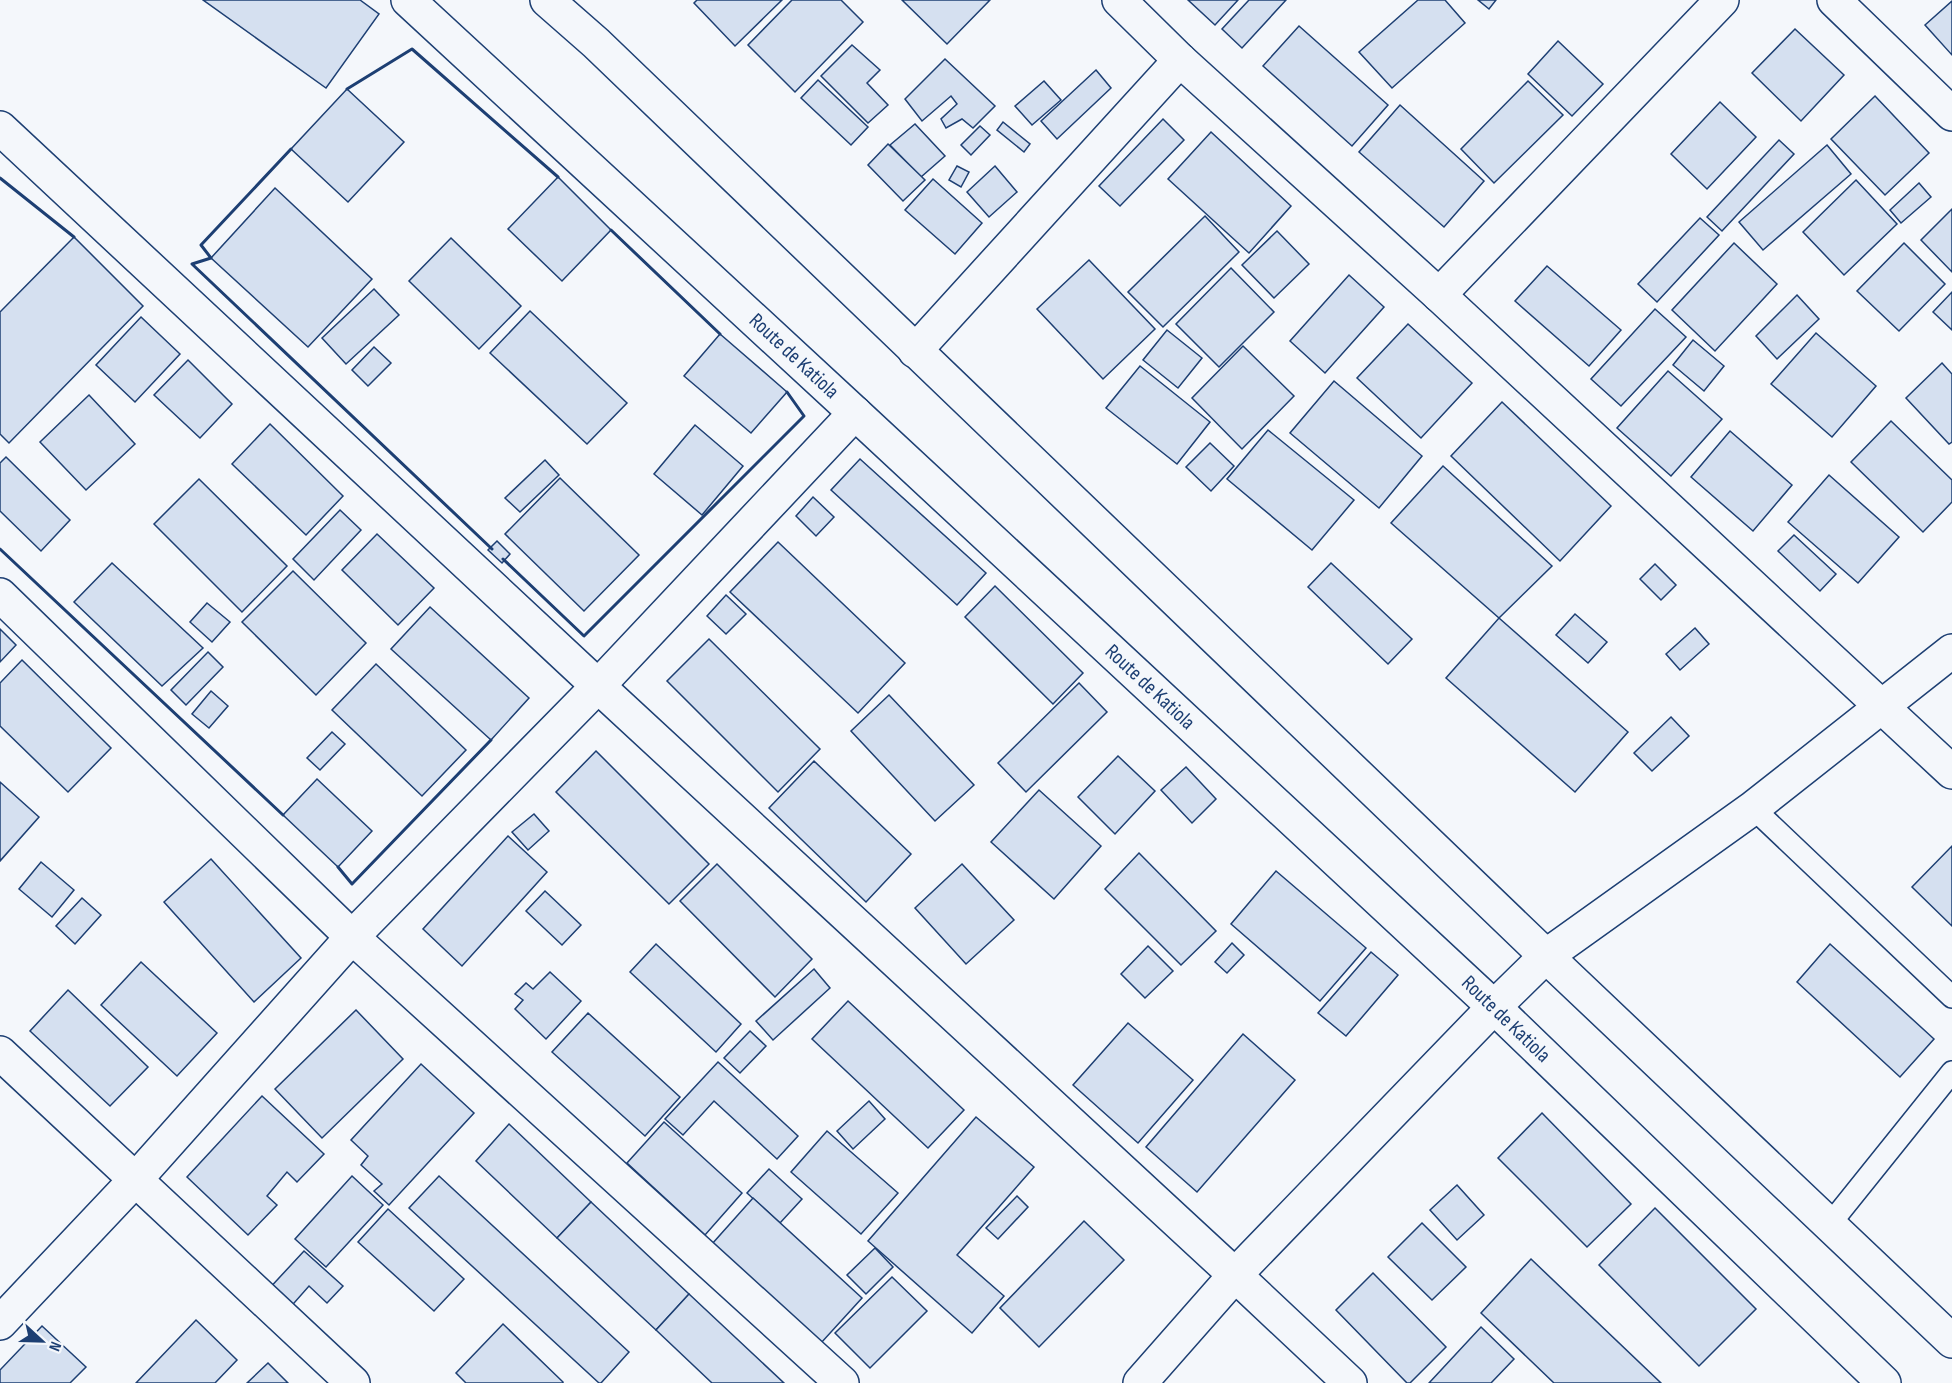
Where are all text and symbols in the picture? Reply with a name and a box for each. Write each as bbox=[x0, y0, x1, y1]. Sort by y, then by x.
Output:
street label: Route de Katiola bbox=[744, 308, 844, 404]
street label: Route de Katiola bbox=[1100, 639, 1200, 735]
street label: Route de Katiola bbox=[1456, 970, 1556, 1068]
north arrow bbox=[12, 1311, 72, 1371]
text: N bbox=[44, 1339, 65, 1354]

